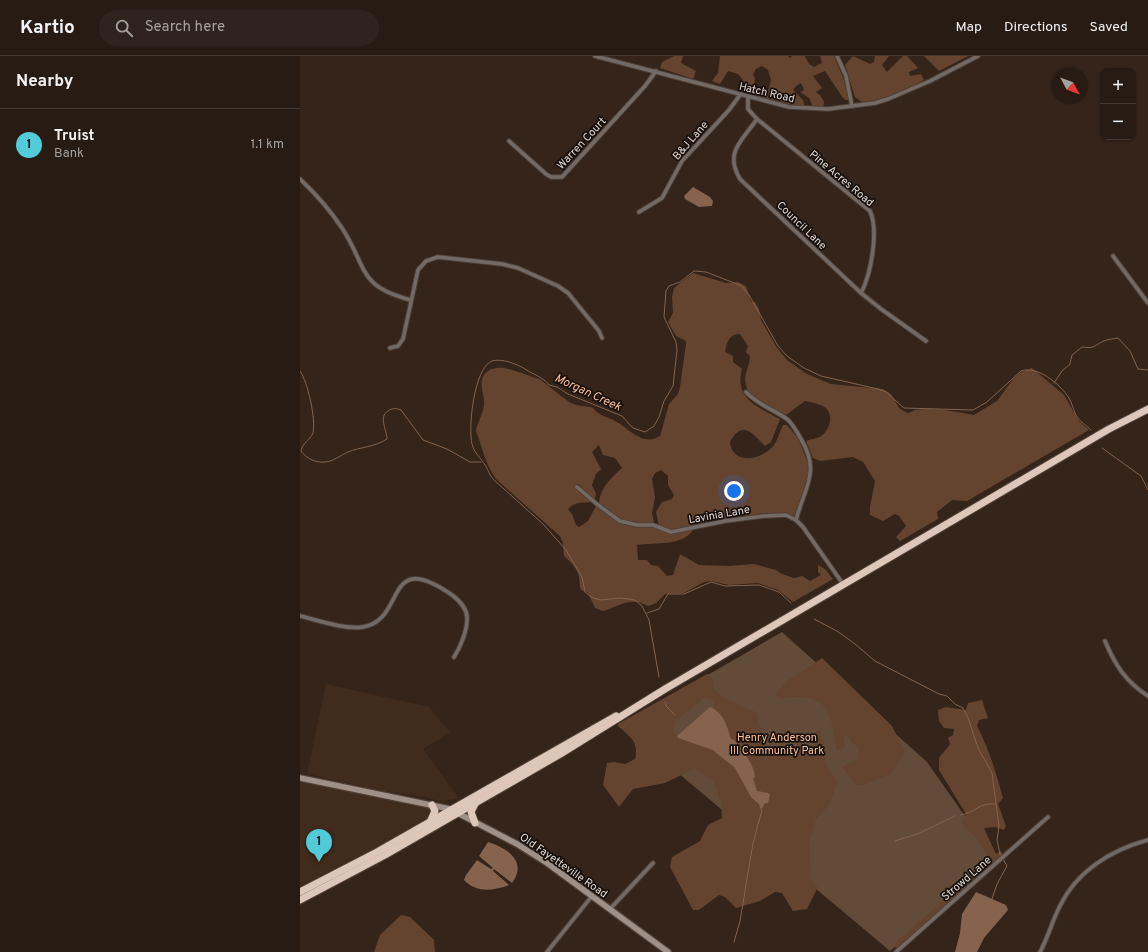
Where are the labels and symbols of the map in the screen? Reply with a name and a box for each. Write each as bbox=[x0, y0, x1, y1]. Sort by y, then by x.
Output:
north arrow bbox=[1052, 68, 1088, 104]
street label: Hatch Road bbox=[738, 80, 796, 106]
street label: Warren Court bbox=[554, 115, 609, 173]
street label: B&J Lane bbox=[670, 118, 712, 163]
street label: Pine Acres Road bbox=[806, 148, 877, 210]
street label: Council Lane bbox=[773, 198, 829, 253]
water label: Morgan Creek bbox=[552, 370, 624, 416]
your location bbox=[724, 481, 744, 501]
street label: Lavinia Lane bbox=[687, 503, 751, 527]
park label: Henry Anderson III Community Park bbox=[730, 731, 824, 758]
pin: 1 bbox=[306, 829, 332, 862]
street label: Old Fayetteville Road bbox=[517, 830, 610, 901]
street label: Strowd Lane bbox=[939, 853, 994, 904]

